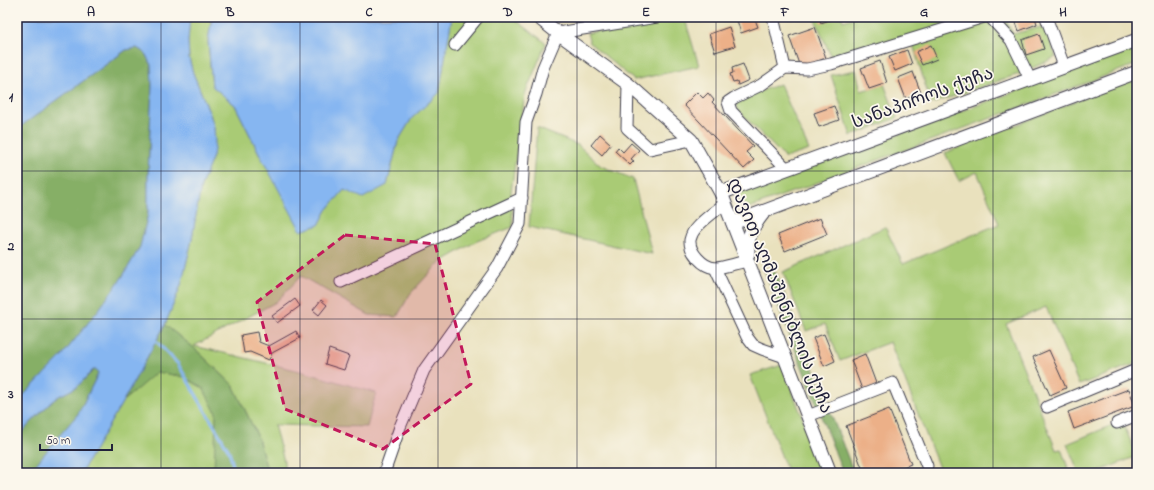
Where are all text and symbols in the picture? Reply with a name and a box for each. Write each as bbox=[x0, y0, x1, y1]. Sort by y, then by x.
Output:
text: A bbox=[87, 3, 95, 22]
text: B bbox=[225, 3, 235, 22]
text: C bbox=[365, 3, 373, 22]
text: D bbox=[502, 3, 513, 22]
text: E bbox=[642, 3, 650, 22]
text: F bbox=[780, 3, 790, 22]
text: G bbox=[920, 3, 928, 22]
text: H bbox=[1059, 3, 1067, 22]
street label: სანაპიროს ქუჩა bbox=[849, 61, 997, 137]
text: 1 bbox=[9, 88, 14, 107]
street label: დავით აღმაშენებლის ქუჩა bbox=[720, 174, 838, 418]
text: 2 bbox=[7, 237, 15, 256]
text: 3 bbox=[7, 385, 14, 404]
scale bar bbox=[40, 426, 112, 452]
text: 50 m bbox=[46, 432, 70, 450]

